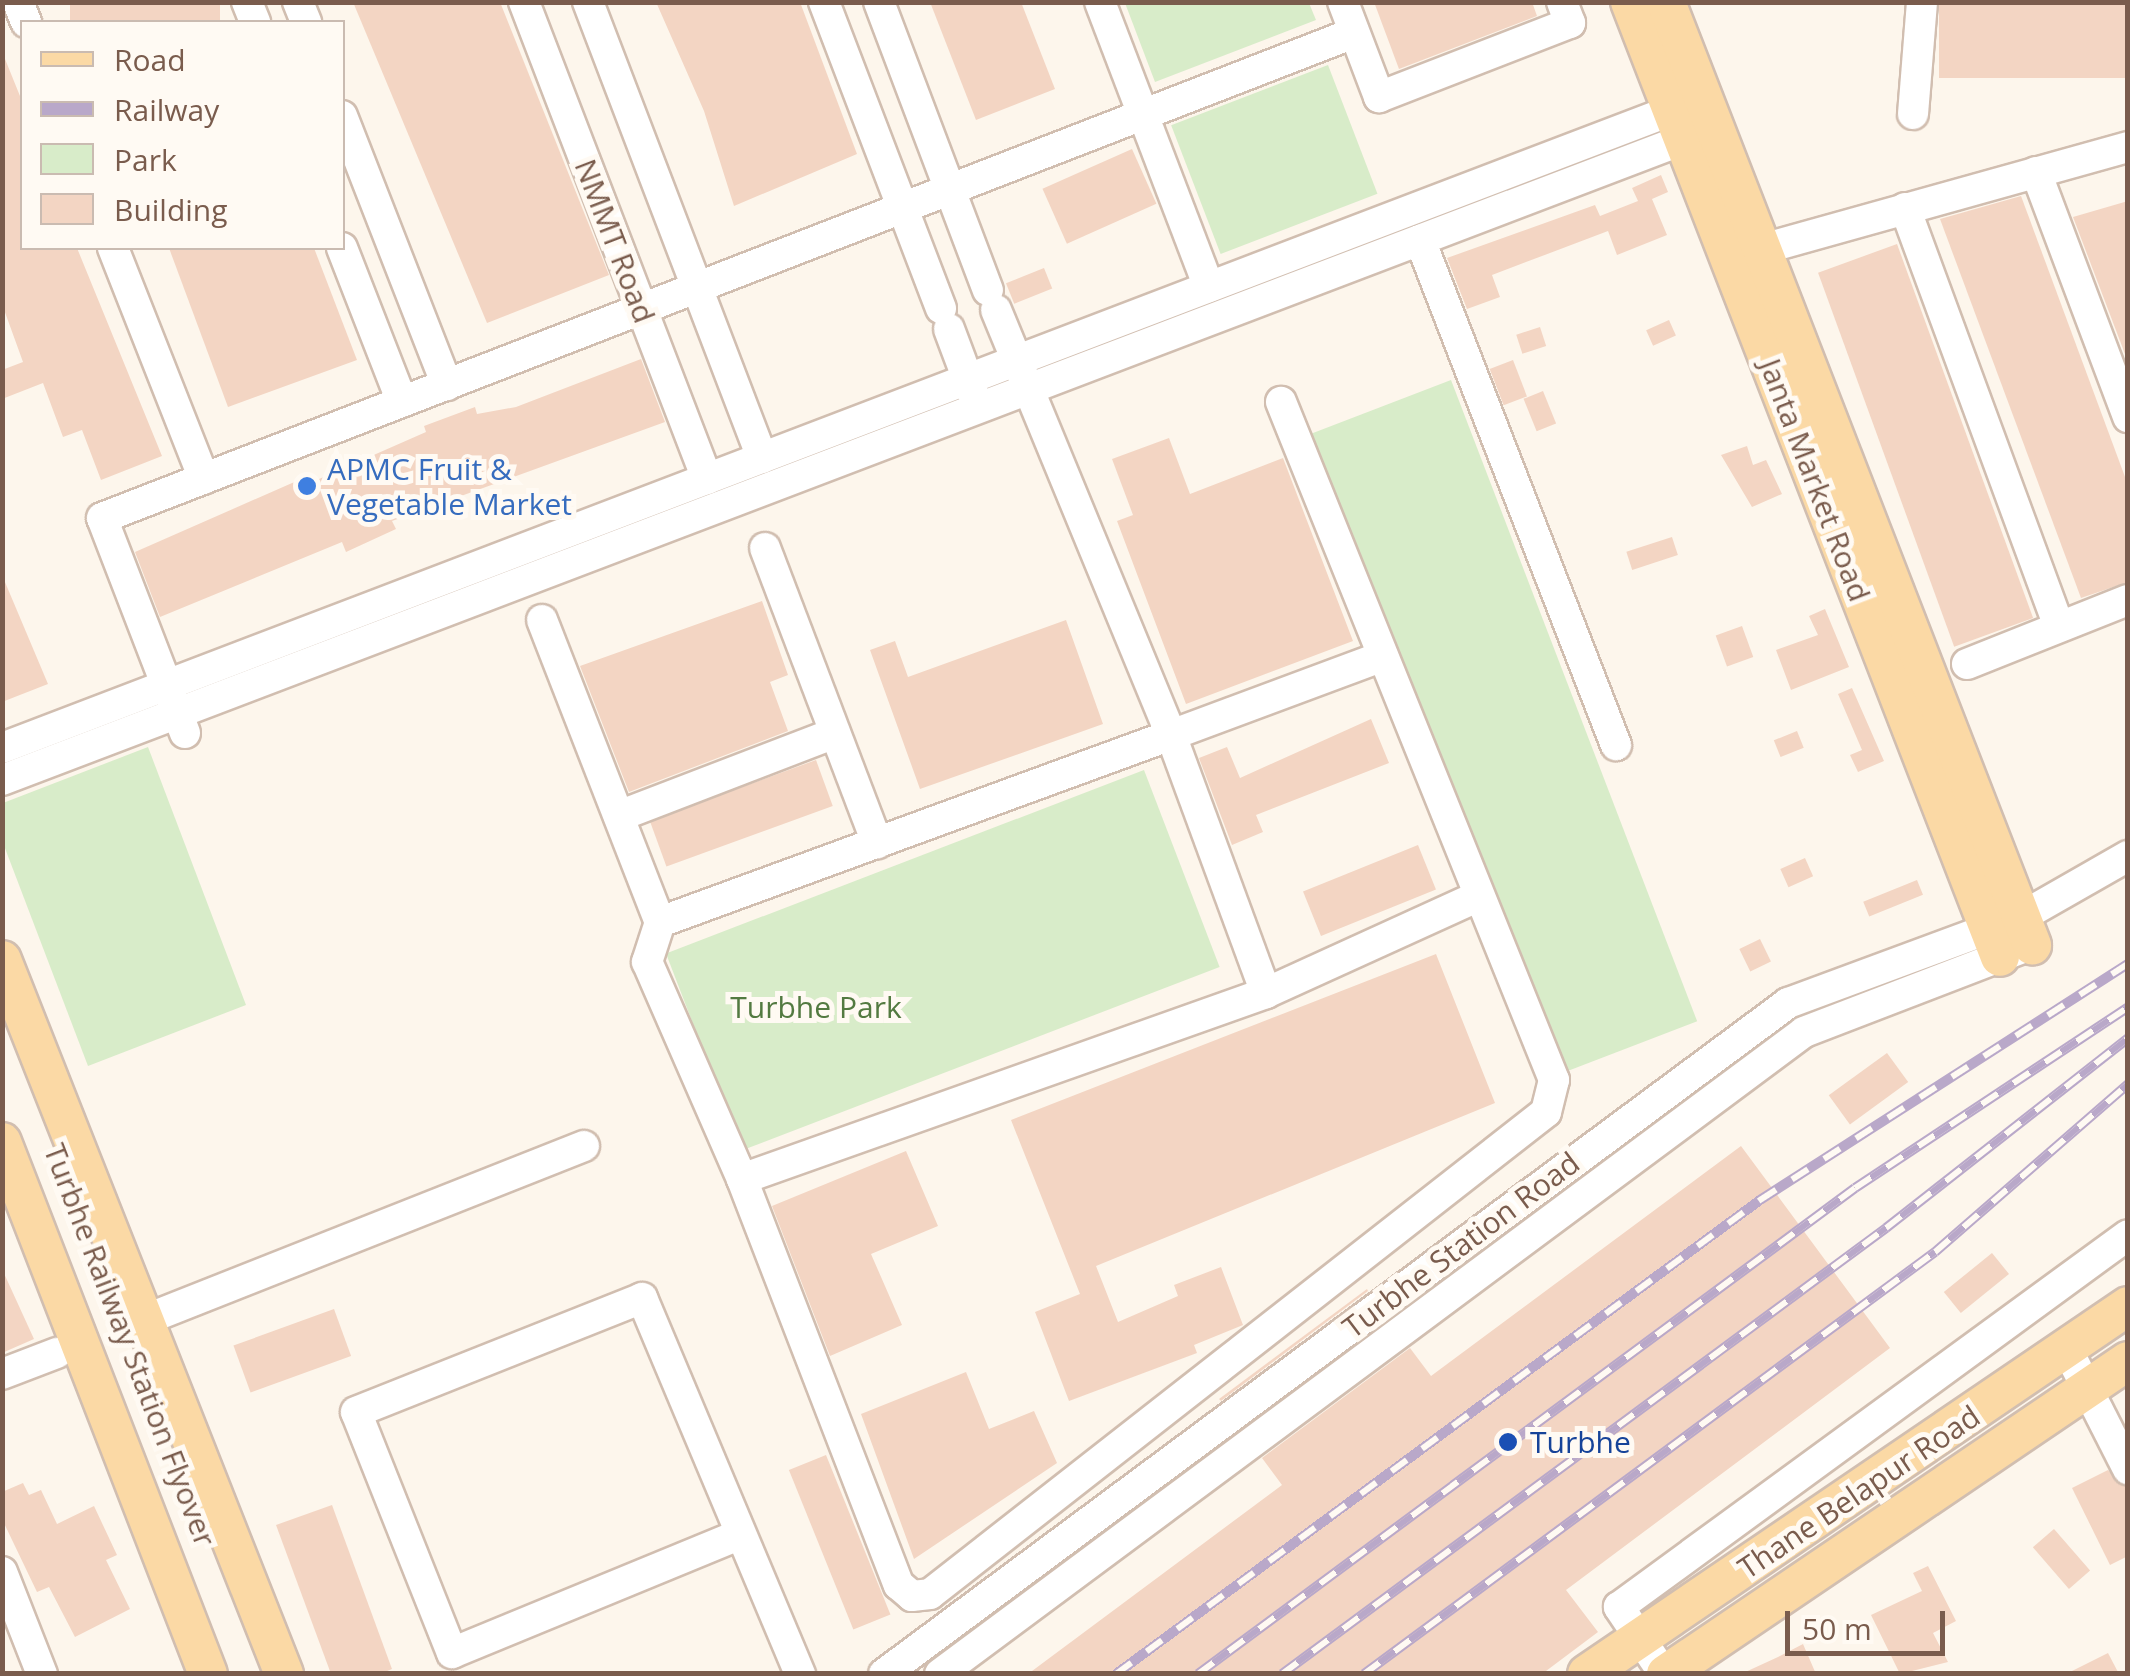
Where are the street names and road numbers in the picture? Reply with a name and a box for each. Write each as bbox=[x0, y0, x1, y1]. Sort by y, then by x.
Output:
street label: NMMT Road bbox=[567, 154, 663, 328]
street label: Janta Market Road bbox=[1752, 354, 1878, 606]
street label: Turbhe Railway Station Flyover bbox=[36, 1139, 224, 1551]
street label: Turbhe Station Road bbox=[1336, 1144, 1586, 1346]
street label: Thane Belapur Road bbox=[1731, 1398, 1987, 1586]

